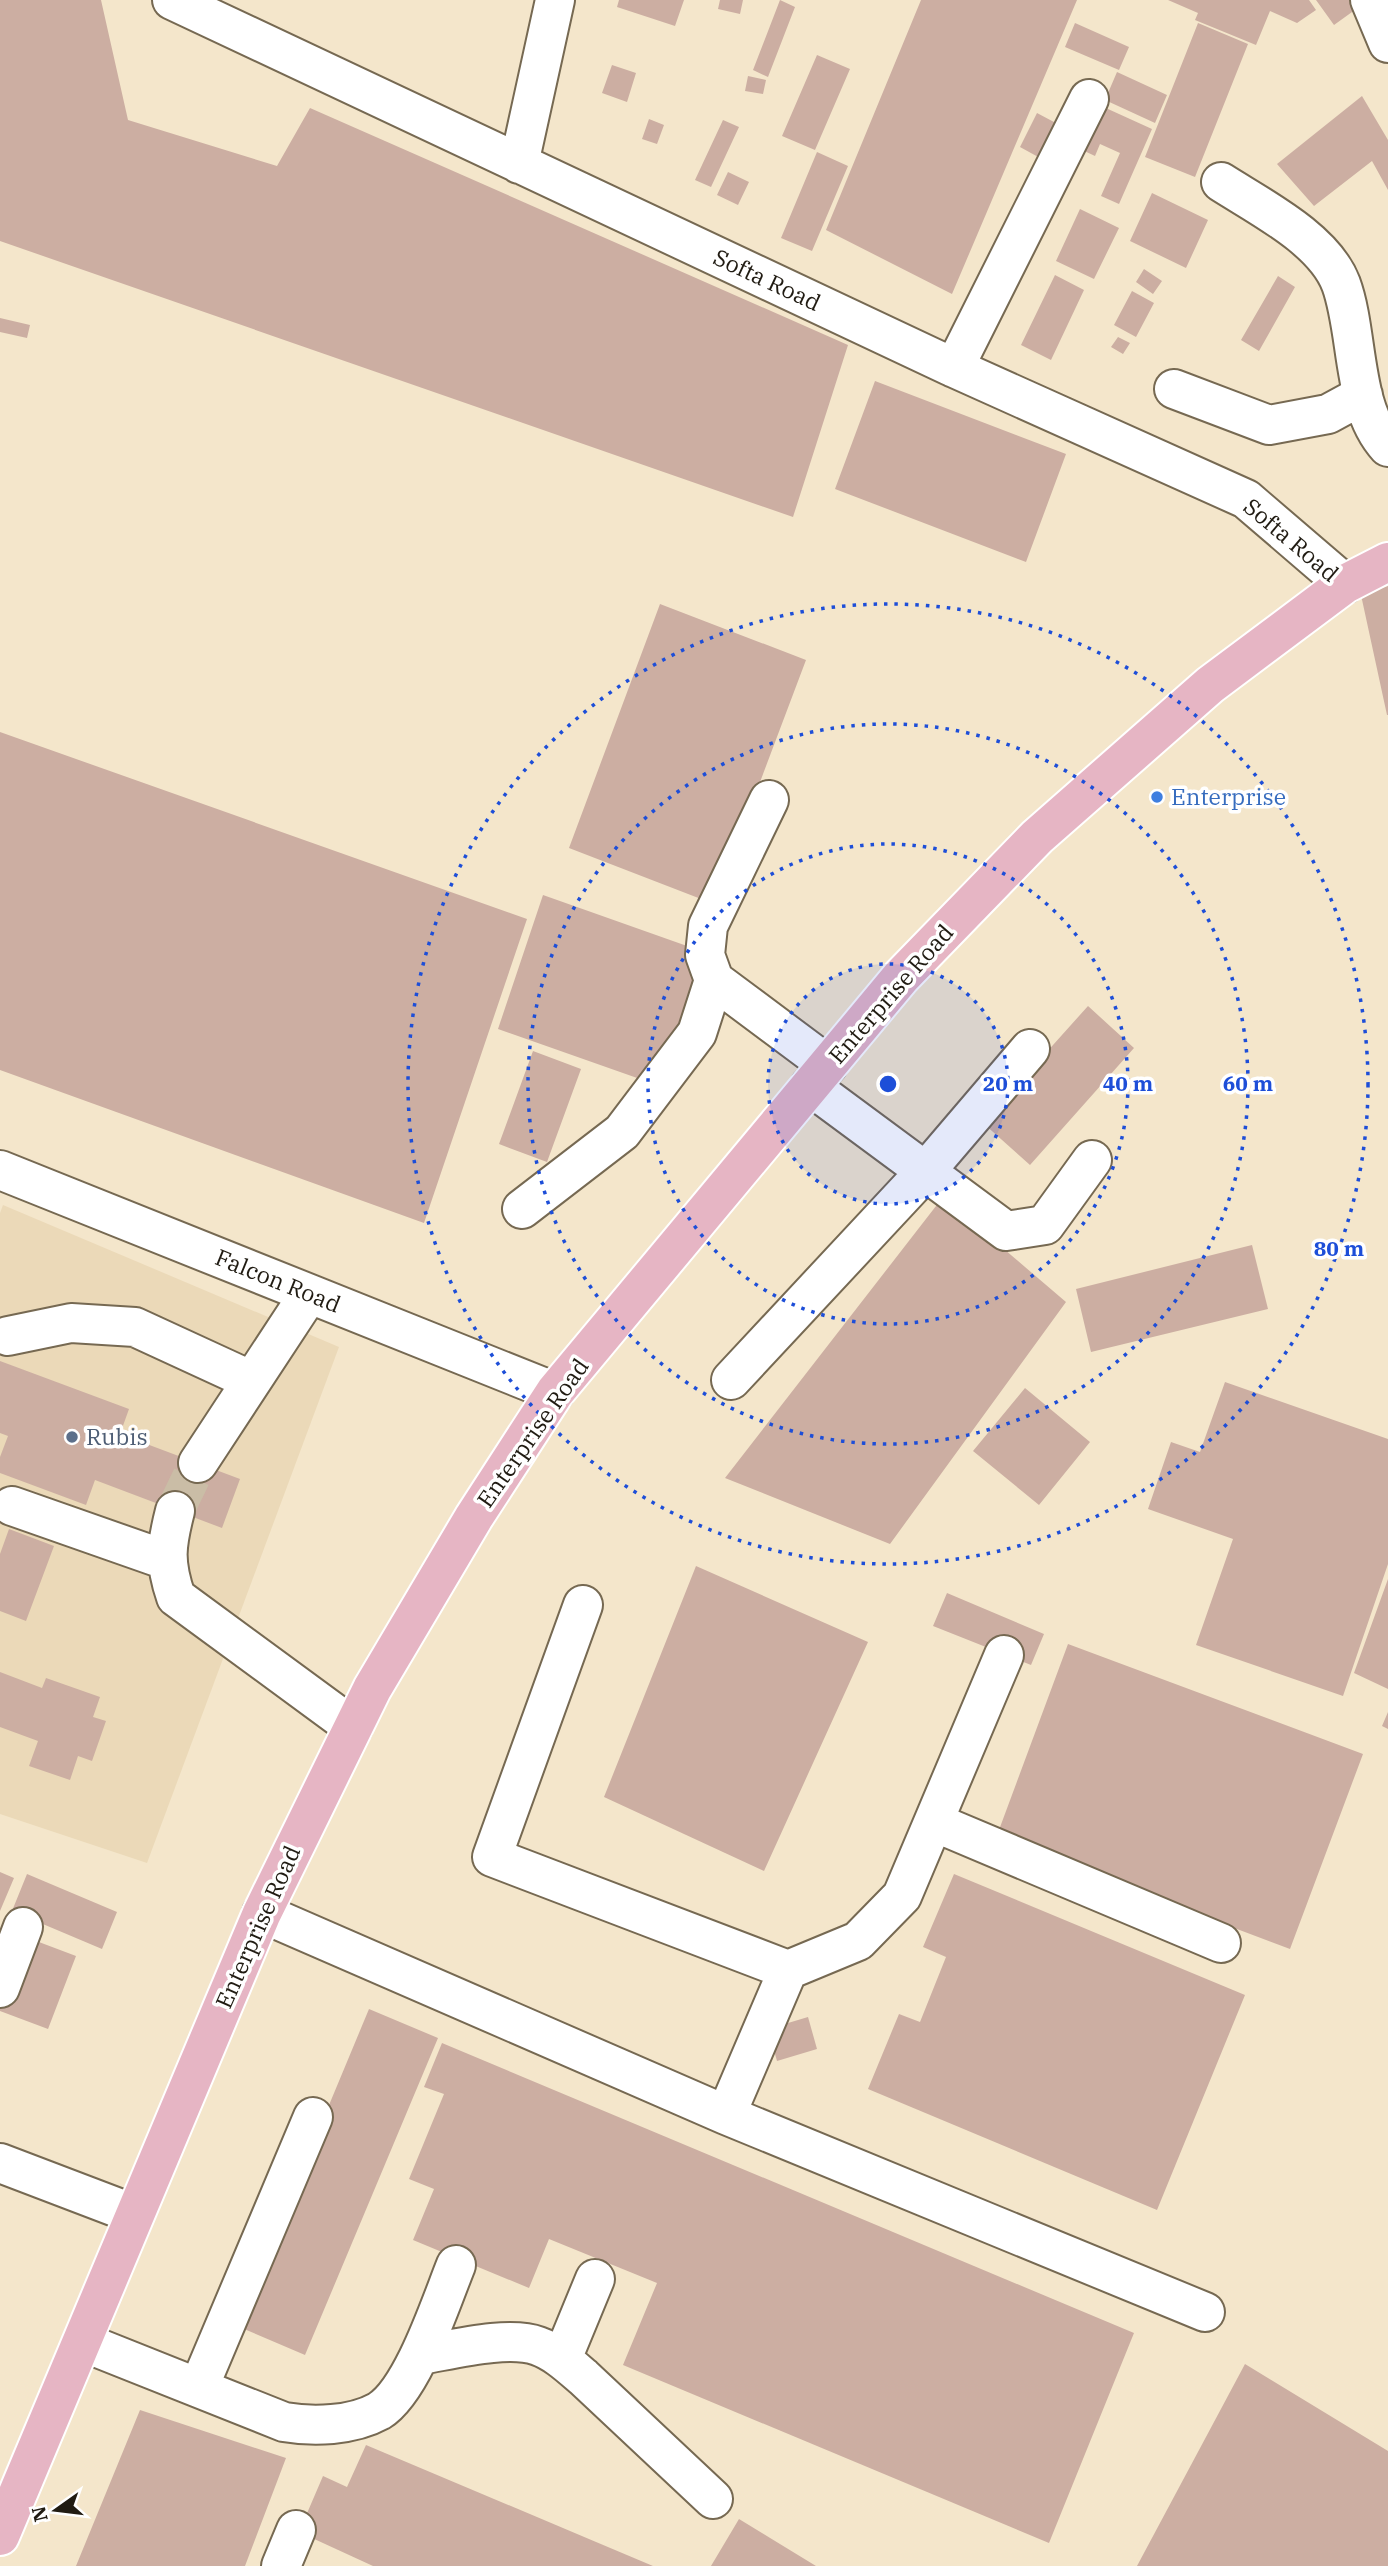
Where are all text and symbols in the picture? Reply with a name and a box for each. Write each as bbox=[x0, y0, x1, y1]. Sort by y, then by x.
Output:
street label: Softa Road bbox=[709, 241, 826, 317]
street label: Softa Road bbox=[1238, 491, 1345, 588]
place label: Enterprise bbox=[1171, 781, 1286, 811]
marker: Enterprise bbox=[1149, 789, 1165, 805]
street label: Enterprise Road bbox=[821, 917, 959, 1069]
text: 20 m bbox=[983, 1069, 1033, 1097]
text: 40 m bbox=[1103, 1069, 1153, 1097]
text: 60 m bbox=[1223, 1069, 1273, 1097]
centre of rings bbox=[876, 1072, 900, 1096]
text: 80 m bbox=[1314, 1234, 1364, 1262]
street label: Falcon Road bbox=[211, 1241, 345, 1319]
street label: Enterprise Road bbox=[470, 1352, 595, 1513]
place label: Rubis bbox=[86, 1421, 148, 1451]
marker: Rubis bbox=[64, 1429, 80, 1445]
street label: Enterprise Road bbox=[208, 1840, 306, 2013]
north arrow bbox=[21, 2475, 91, 2545]
text: N bbox=[26, 2504, 53, 2524]

